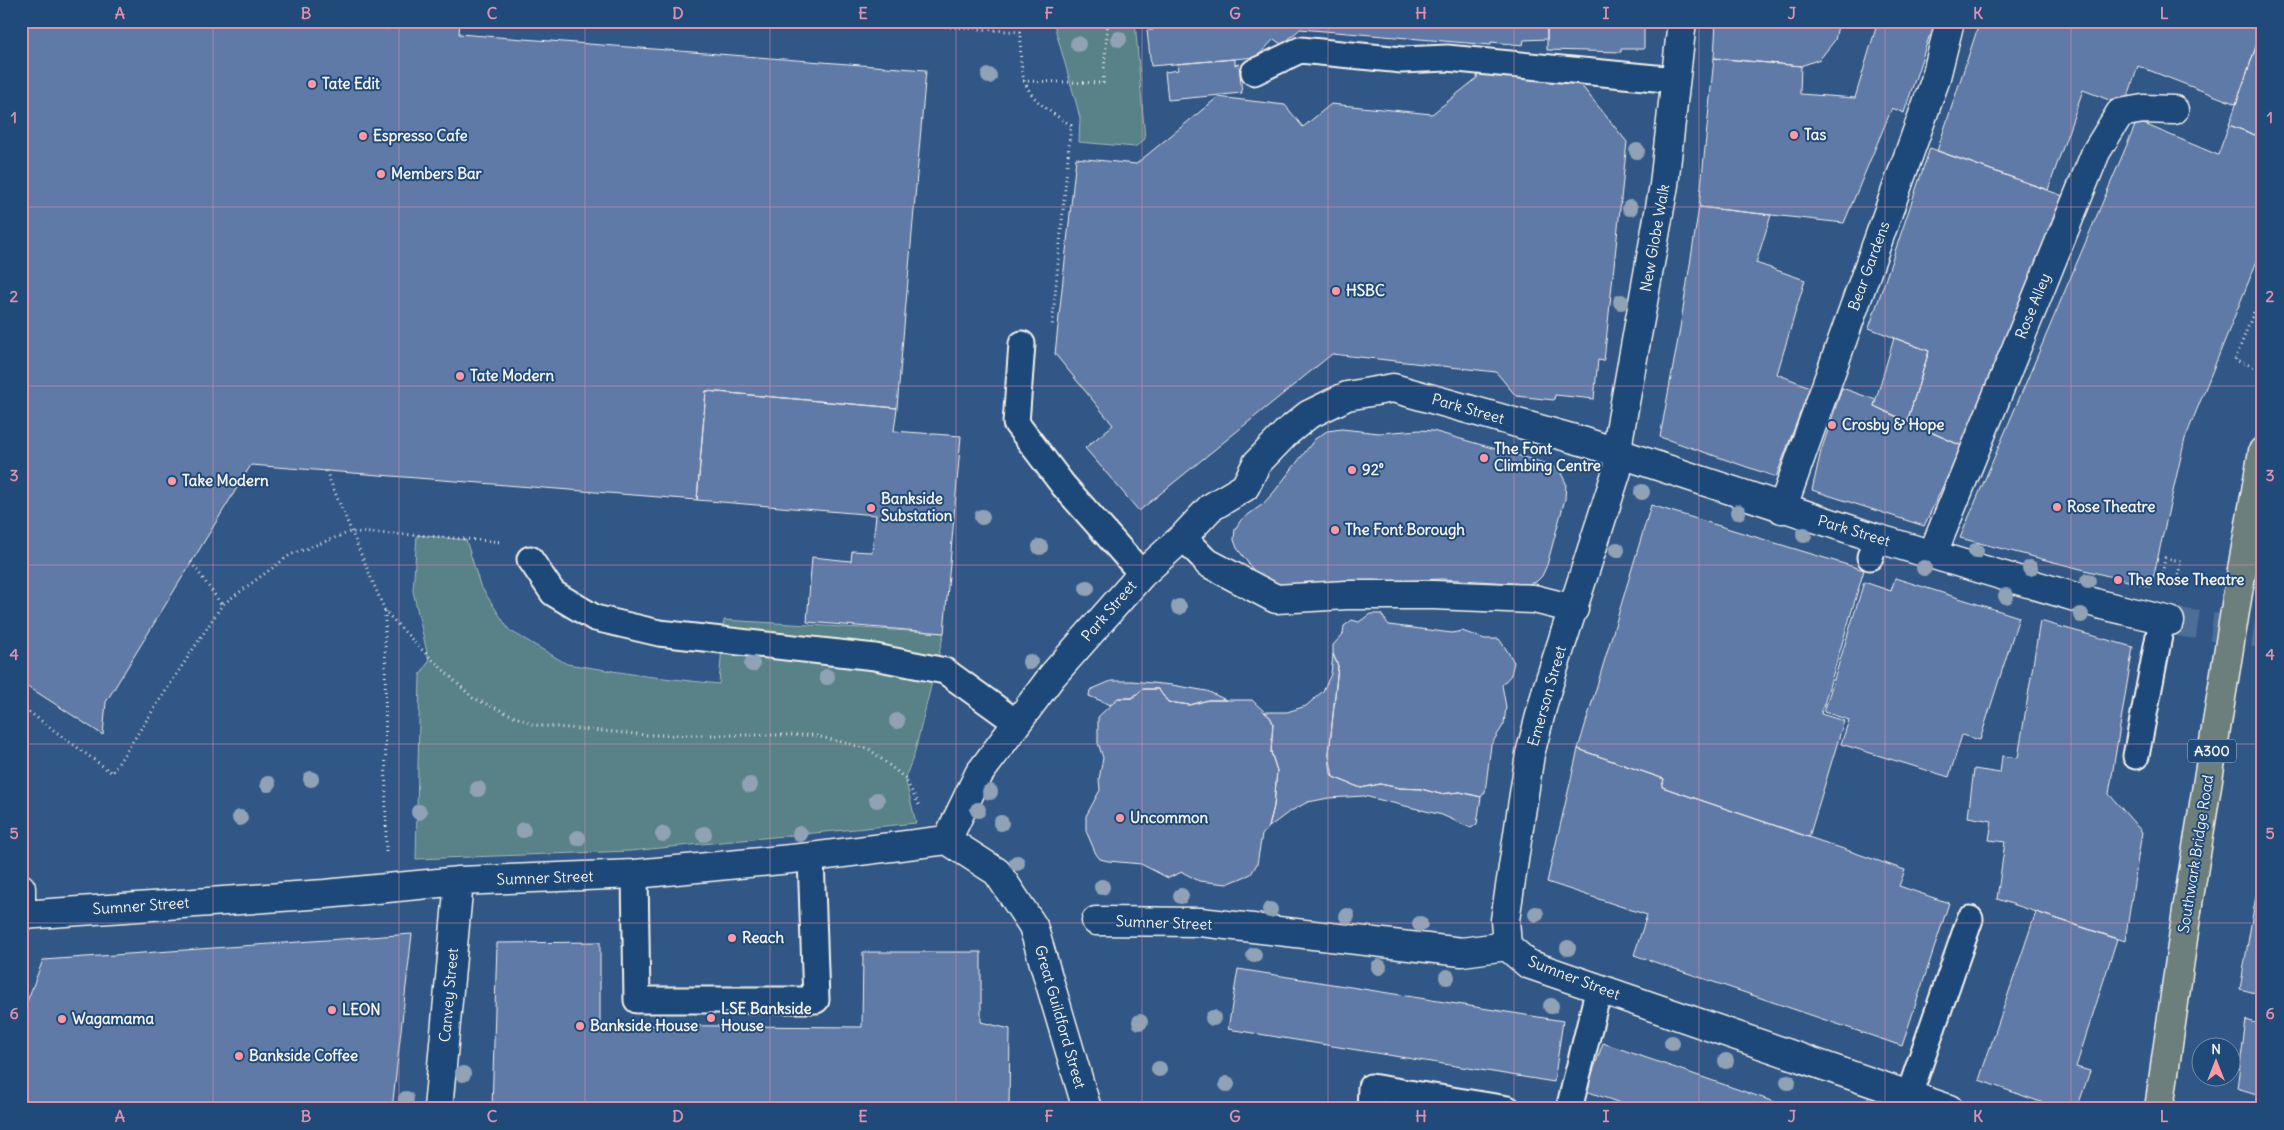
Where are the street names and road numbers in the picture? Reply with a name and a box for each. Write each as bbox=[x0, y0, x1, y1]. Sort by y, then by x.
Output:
street label: New Globe Walk bbox=[1636, 182, 1673, 293]
street label: Bear Gardens bbox=[1844, 218, 1894, 313]
street label: Rose Alley bbox=[2011, 270, 2054, 341]
street label: Park Street bbox=[1430, 389, 1507, 428]
street label: Park Street bbox=[1816, 511, 1893, 551]
street label: Park Street bbox=[1077, 576, 1140, 645]
street label: Emerson Street bbox=[1523, 643, 1570, 748]
road number: A300 bbox=[2188, 739, 2236, 762]
street label: Southwark Bridge Road bbox=[2174, 773, 2217, 935]
street label: Sumner Street bbox=[496, 866, 594, 889]
street label: Sumner Street bbox=[92, 893, 190, 918]
street label: Sumner Street bbox=[1115, 911, 1213, 934]
street label: Great Guildford Street bbox=[1031, 943, 1090, 1091]
street label: Canvey Street bbox=[435, 947, 462, 1043]
street label: Sumner Street bbox=[1526, 951, 1623, 1004]

